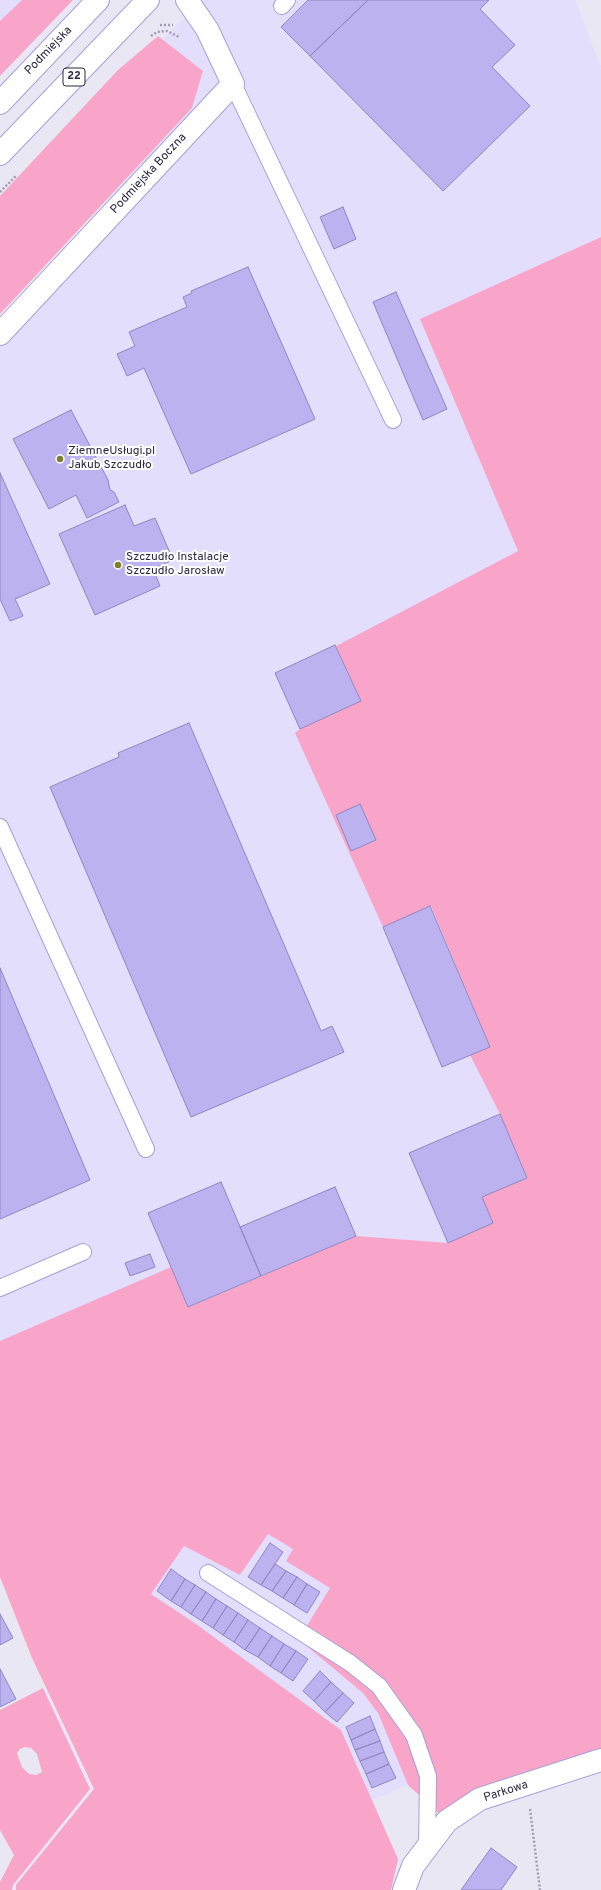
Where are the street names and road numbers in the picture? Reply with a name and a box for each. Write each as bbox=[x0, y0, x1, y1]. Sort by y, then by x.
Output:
street label: Podmiejska bbox=[22, 24, 76, 78]
road number: 22 bbox=[63, 68, 85, 86]
street label: Podmiejska Boczna bbox=[108, 131, 190, 217]
street label: Parkowa bbox=[482, 1778, 530, 1806]

